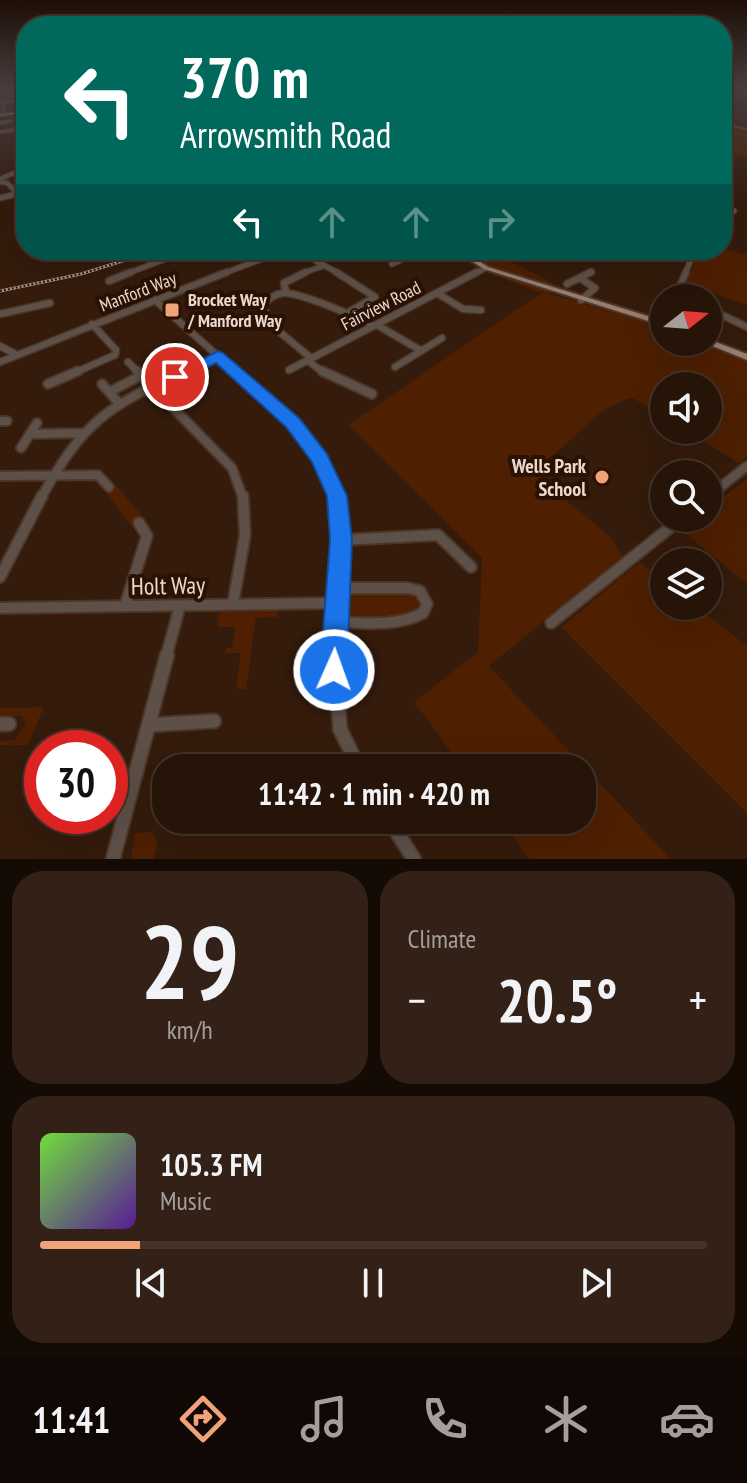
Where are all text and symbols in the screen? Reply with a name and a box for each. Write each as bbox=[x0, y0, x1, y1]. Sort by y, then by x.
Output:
text: 370 m bbox=[180, 41, 309, 113]
icon: left bbox=[48, 48, 152, 152]
text: Arrowsmith Road bbox=[180, 111, 391, 158]
icon: left bbox=[226, 200, 270, 244]
icon: ahead bbox=[310, 200, 354, 244]
icon: ahead bbox=[394, 200, 438, 244]
icon: right bbox=[478, 200, 522, 244]
street label: Manford Way bbox=[96, 266, 180, 317]
street label: Fairview Road bbox=[337, 276, 425, 335]
north arrow bbox=[650, 284, 722, 356]
map controls bbox=[650, 284, 722, 620]
place label: Brocket Way / Manford Way bbox=[187, 288, 282, 332]
marker: Brocket Way / Manford Way bbox=[163, 301, 181, 319]
pin bbox=[141, 343, 209, 411]
icon: arrive bbox=[153, 355, 197, 399]
button: sound bbox=[650, 372, 722, 444]
place label: Wells Park School bbox=[511, 453, 587, 502]
button: search bbox=[650, 460, 722, 532]
marker: Wells Park School bbox=[593, 468, 611, 486]
button: layers bbox=[650, 548, 722, 620]
street label: Holt Way bbox=[131, 569, 205, 602]
position arrow bbox=[292, 628, 376, 712]
speed limit sign: 30 bbox=[24, 730, 128, 834]
text: 11:42 · 1 min · 420 m bbox=[258, 774, 490, 813]
text: 29 bbox=[140, 893, 239, 1028]
text: Climate bbox=[408, 922, 476, 955]
text: 20.5° bbox=[497, 961, 618, 1039]
text: − bbox=[408, 971, 426, 1028]
text: + bbox=[689, 971, 707, 1028]
text: km/h bbox=[167, 1013, 213, 1046]
text: 105.3 FM bbox=[160, 1145, 262, 1184]
text: Music bbox=[160, 1184, 212, 1217]
icon: previous bbox=[129, 1261, 173, 1305]
icon: pause bbox=[351, 1261, 395, 1305]
icon: next bbox=[574, 1261, 618, 1305]
icon: directions bbox=[175, 1391, 231, 1447]
icon: music bbox=[296, 1391, 352, 1447]
icon: phone bbox=[417, 1391, 473, 1447]
icon: climate bbox=[538, 1391, 594, 1447]
icon: car bbox=[659, 1391, 715, 1447]
text: 11:41 bbox=[32, 1396, 110, 1443]

